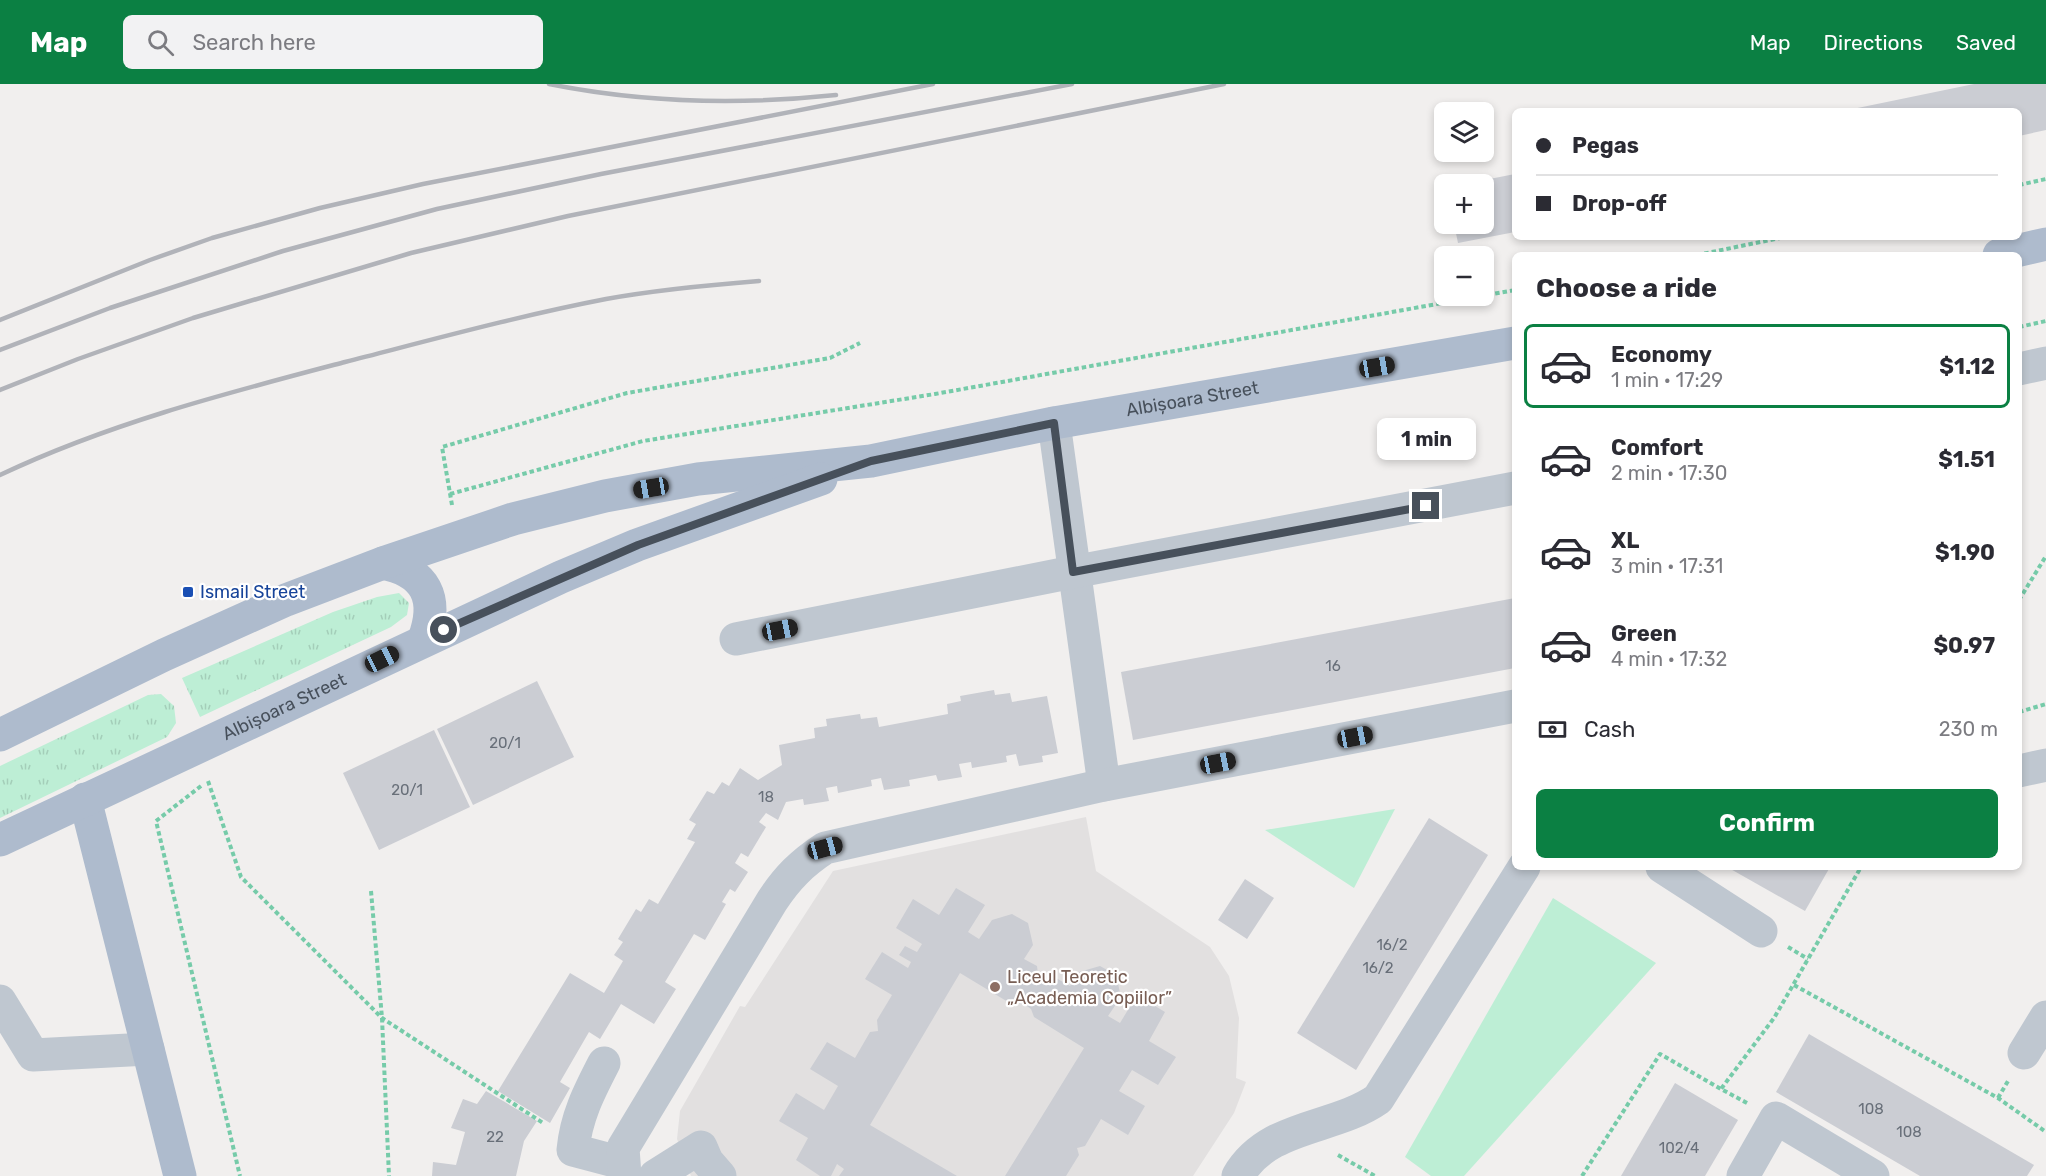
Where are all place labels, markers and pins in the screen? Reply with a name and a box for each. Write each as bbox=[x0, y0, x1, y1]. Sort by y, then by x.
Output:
place label: Ismail Street bbox=[200, 581, 305, 603]
marker: Ismail Street bbox=[181, 585, 195, 599]
place label: Liceul Teoretic „Academia Copiilor” bbox=[1007, 966, 1172, 1009]
marker: Liceul Teoretic „Academia Copiilor” bbox=[988, 980, 1002, 994]

